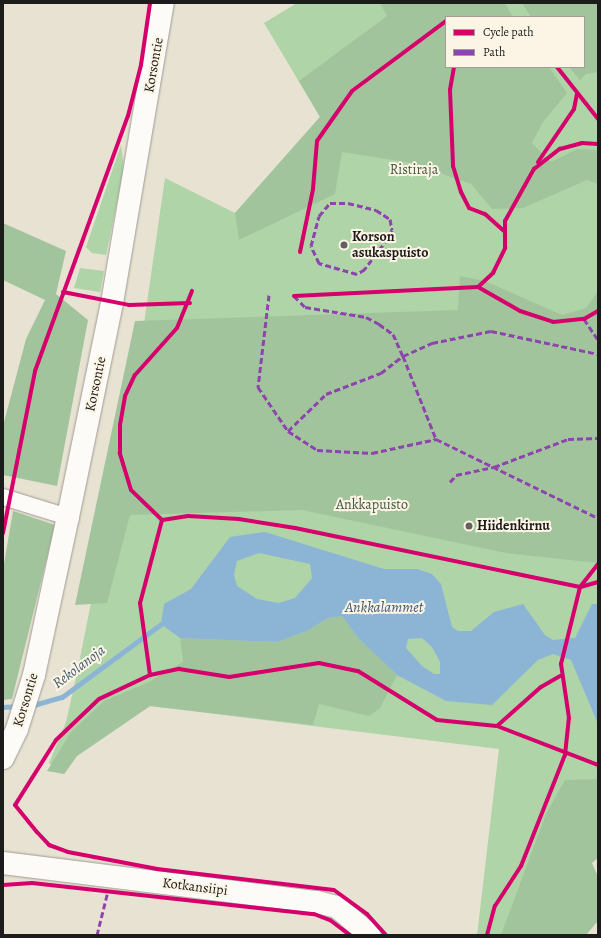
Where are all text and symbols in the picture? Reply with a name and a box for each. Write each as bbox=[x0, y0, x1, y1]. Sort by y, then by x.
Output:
legend bbox=[445, 16, 585, 68]
text: Cycle path bbox=[483, 24, 534, 40]
street label: Korsontie bbox=[141, 36, 167, 94]
text: Path bbox=[483, 44, 505, 60]
park label: Ristiraja bbox=[390, 162, 438, 178]
place label: Korson asukaspuisto bbox=[352, 229, 428, 262]
marker: Korson asukaspuisto bbox=[339, 240, 349, 250]
street label: Korsontie bbox=[82, 355, 110, 413]
park label: Ankkapuisto bbox=[336, 497, 408, 513]
place label: Hiidenkirnu bbox=[477, 518, 550, 534]
marker: Hiidenkirnu bbox=[464, 521, 474, 531]
water label: Ankkalammet bbox=[345, 599, 423, 617]
water label: Rekolanoja bbox=[49, 641, 109, 693]
street label: Korsontie bbox=[10, 671, 42, 729]
street label: Kotkansiipi bbox=[161, 875, 229, 899]

